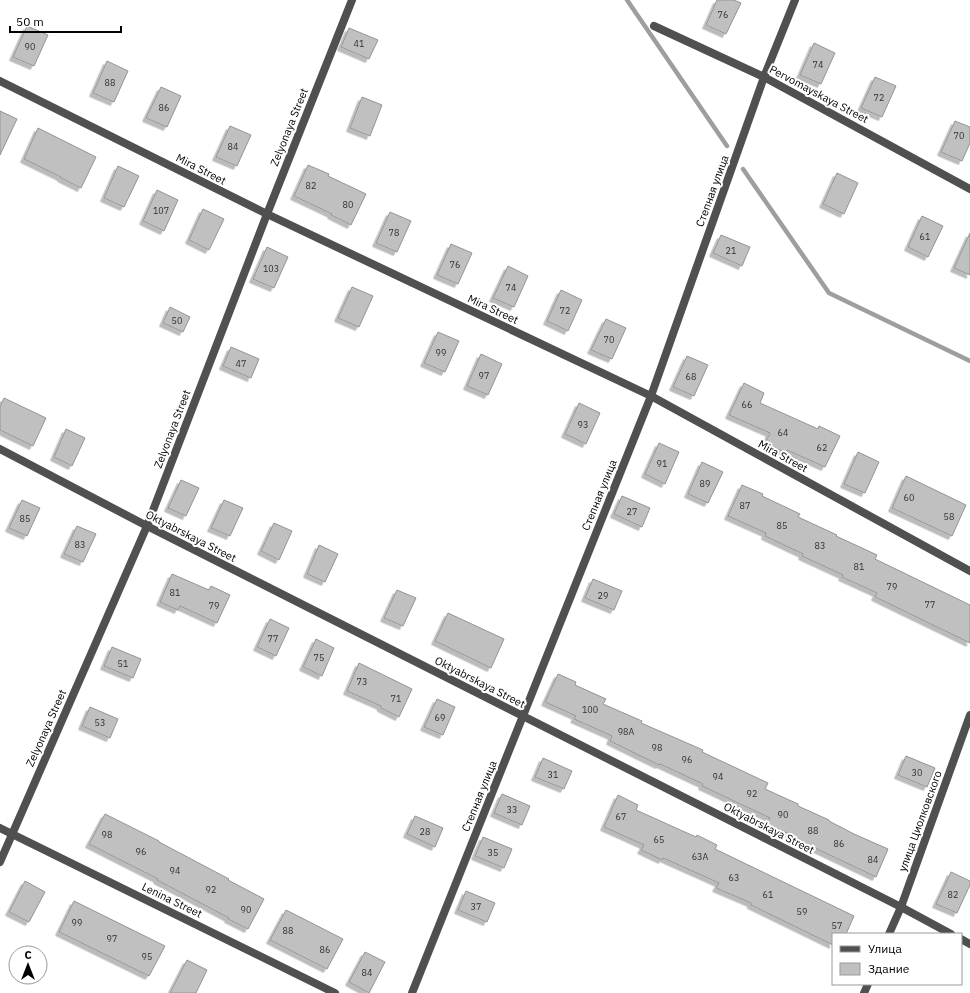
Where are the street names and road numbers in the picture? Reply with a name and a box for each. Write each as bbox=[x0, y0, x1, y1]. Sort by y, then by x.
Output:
street label: Pervomayskaya Street bbox=[767, 62, 871, 126]
street label: Zelyonaya Street bbox=[267, 86, 311, 168]
street label: Mira Street bbox=[174, 150, 228, 188]
street label: Степная улица bbox=[693, 153, 732, 229]
street label: Mira Street bbox=[465, 291, 521, 327]
street label: Zelyonaya Street bbox=[151, 388, 193, 470]
street label: Mira Street bbox=[756, 437, 810, 475]
street label: Степная улица bbox=[578, 457, 620, 533]
street label: Oktyabrskaya Street bbox=[143, 507, 239, 565]
street label: Oktyabrskaya Street bbox=[432, 653, 528, 711]
street label: Zelyonaya Street bbox=[23, 687, 69, 769]
street label: Степная улица bbox=[458, 758, 500, 834]
street label: улица Циолковского bbox=[895, 769, 945, 873]
street label: Oktyabrskaya Street bbox=[721, 799, 817, 857]
street label: Lenina Street bbox=[140, 879, 205, 921]

